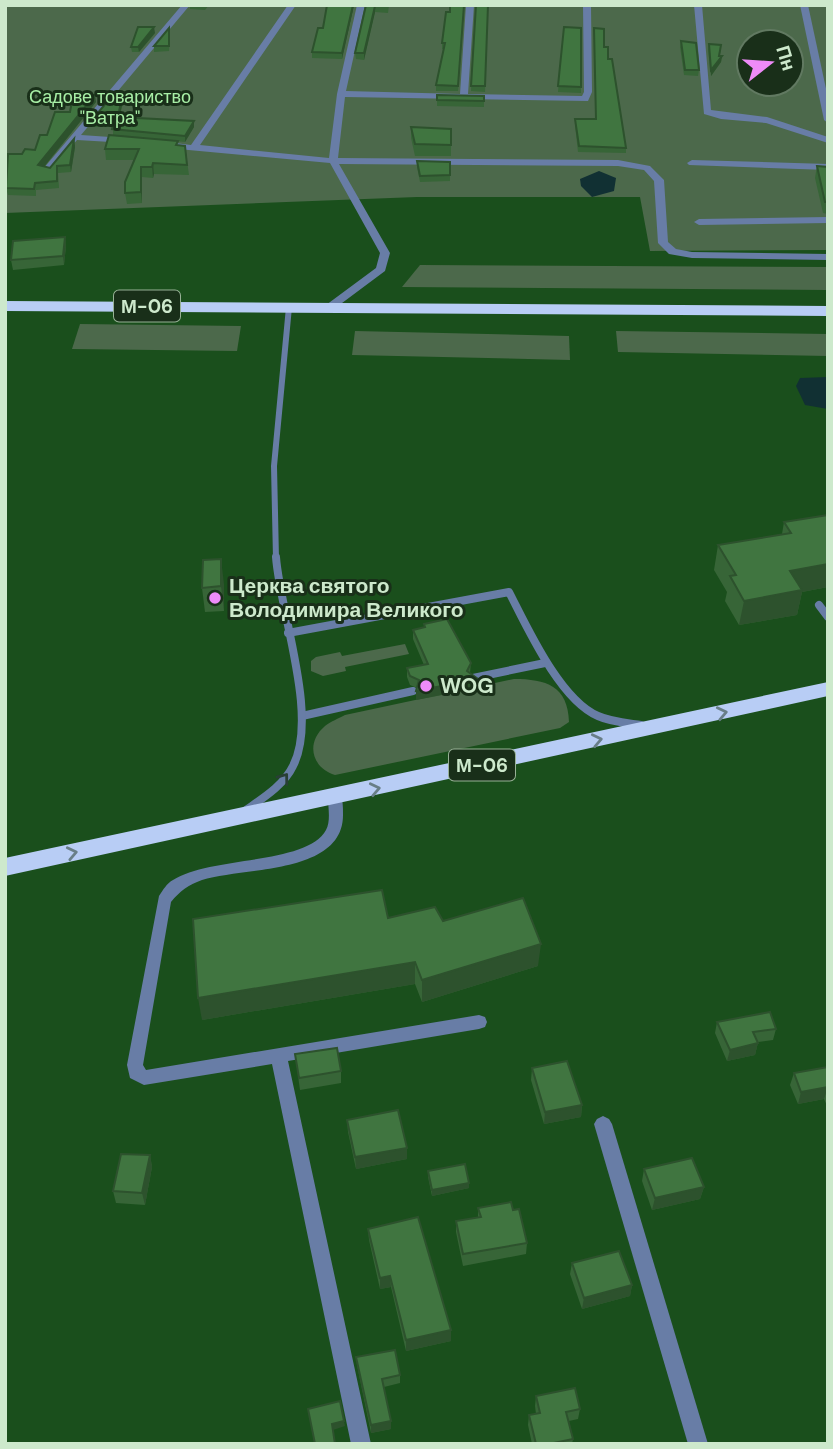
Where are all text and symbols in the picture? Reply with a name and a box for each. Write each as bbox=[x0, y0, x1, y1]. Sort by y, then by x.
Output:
north arrow bbox=[735, 28, 805, 98]
text: Пн bbox=[770, 43, 801, 74]
park label: Садове товариство "Ватра" bbox=[29, 85, 191, 130]
road number: М-06 bbox=[114, 290, 180, 322]
place label: Церква святого Володимира Великого bbox=[229, 572, 464, 624]
marker: Церква святого Володимира Великого bbox=[207, 590, 223, 606]
place label: WOG bbox=[440, 672, 494, 700]
marker: WOG bbox=[418, 678, 434, 694]
one-way arrow bbox=[716, 706, 728, 721]
one-way arrow bbox=[591, 734, 603, 748]
road number: М-06 bbox=[449, 750, 515, 780]
one-way arrow bbox=[275, 773, 288, 785]
one-way arrow bbox=[369, 782, 381, 797]
one-way arrow bbox=[66, 846, 78, 861]

